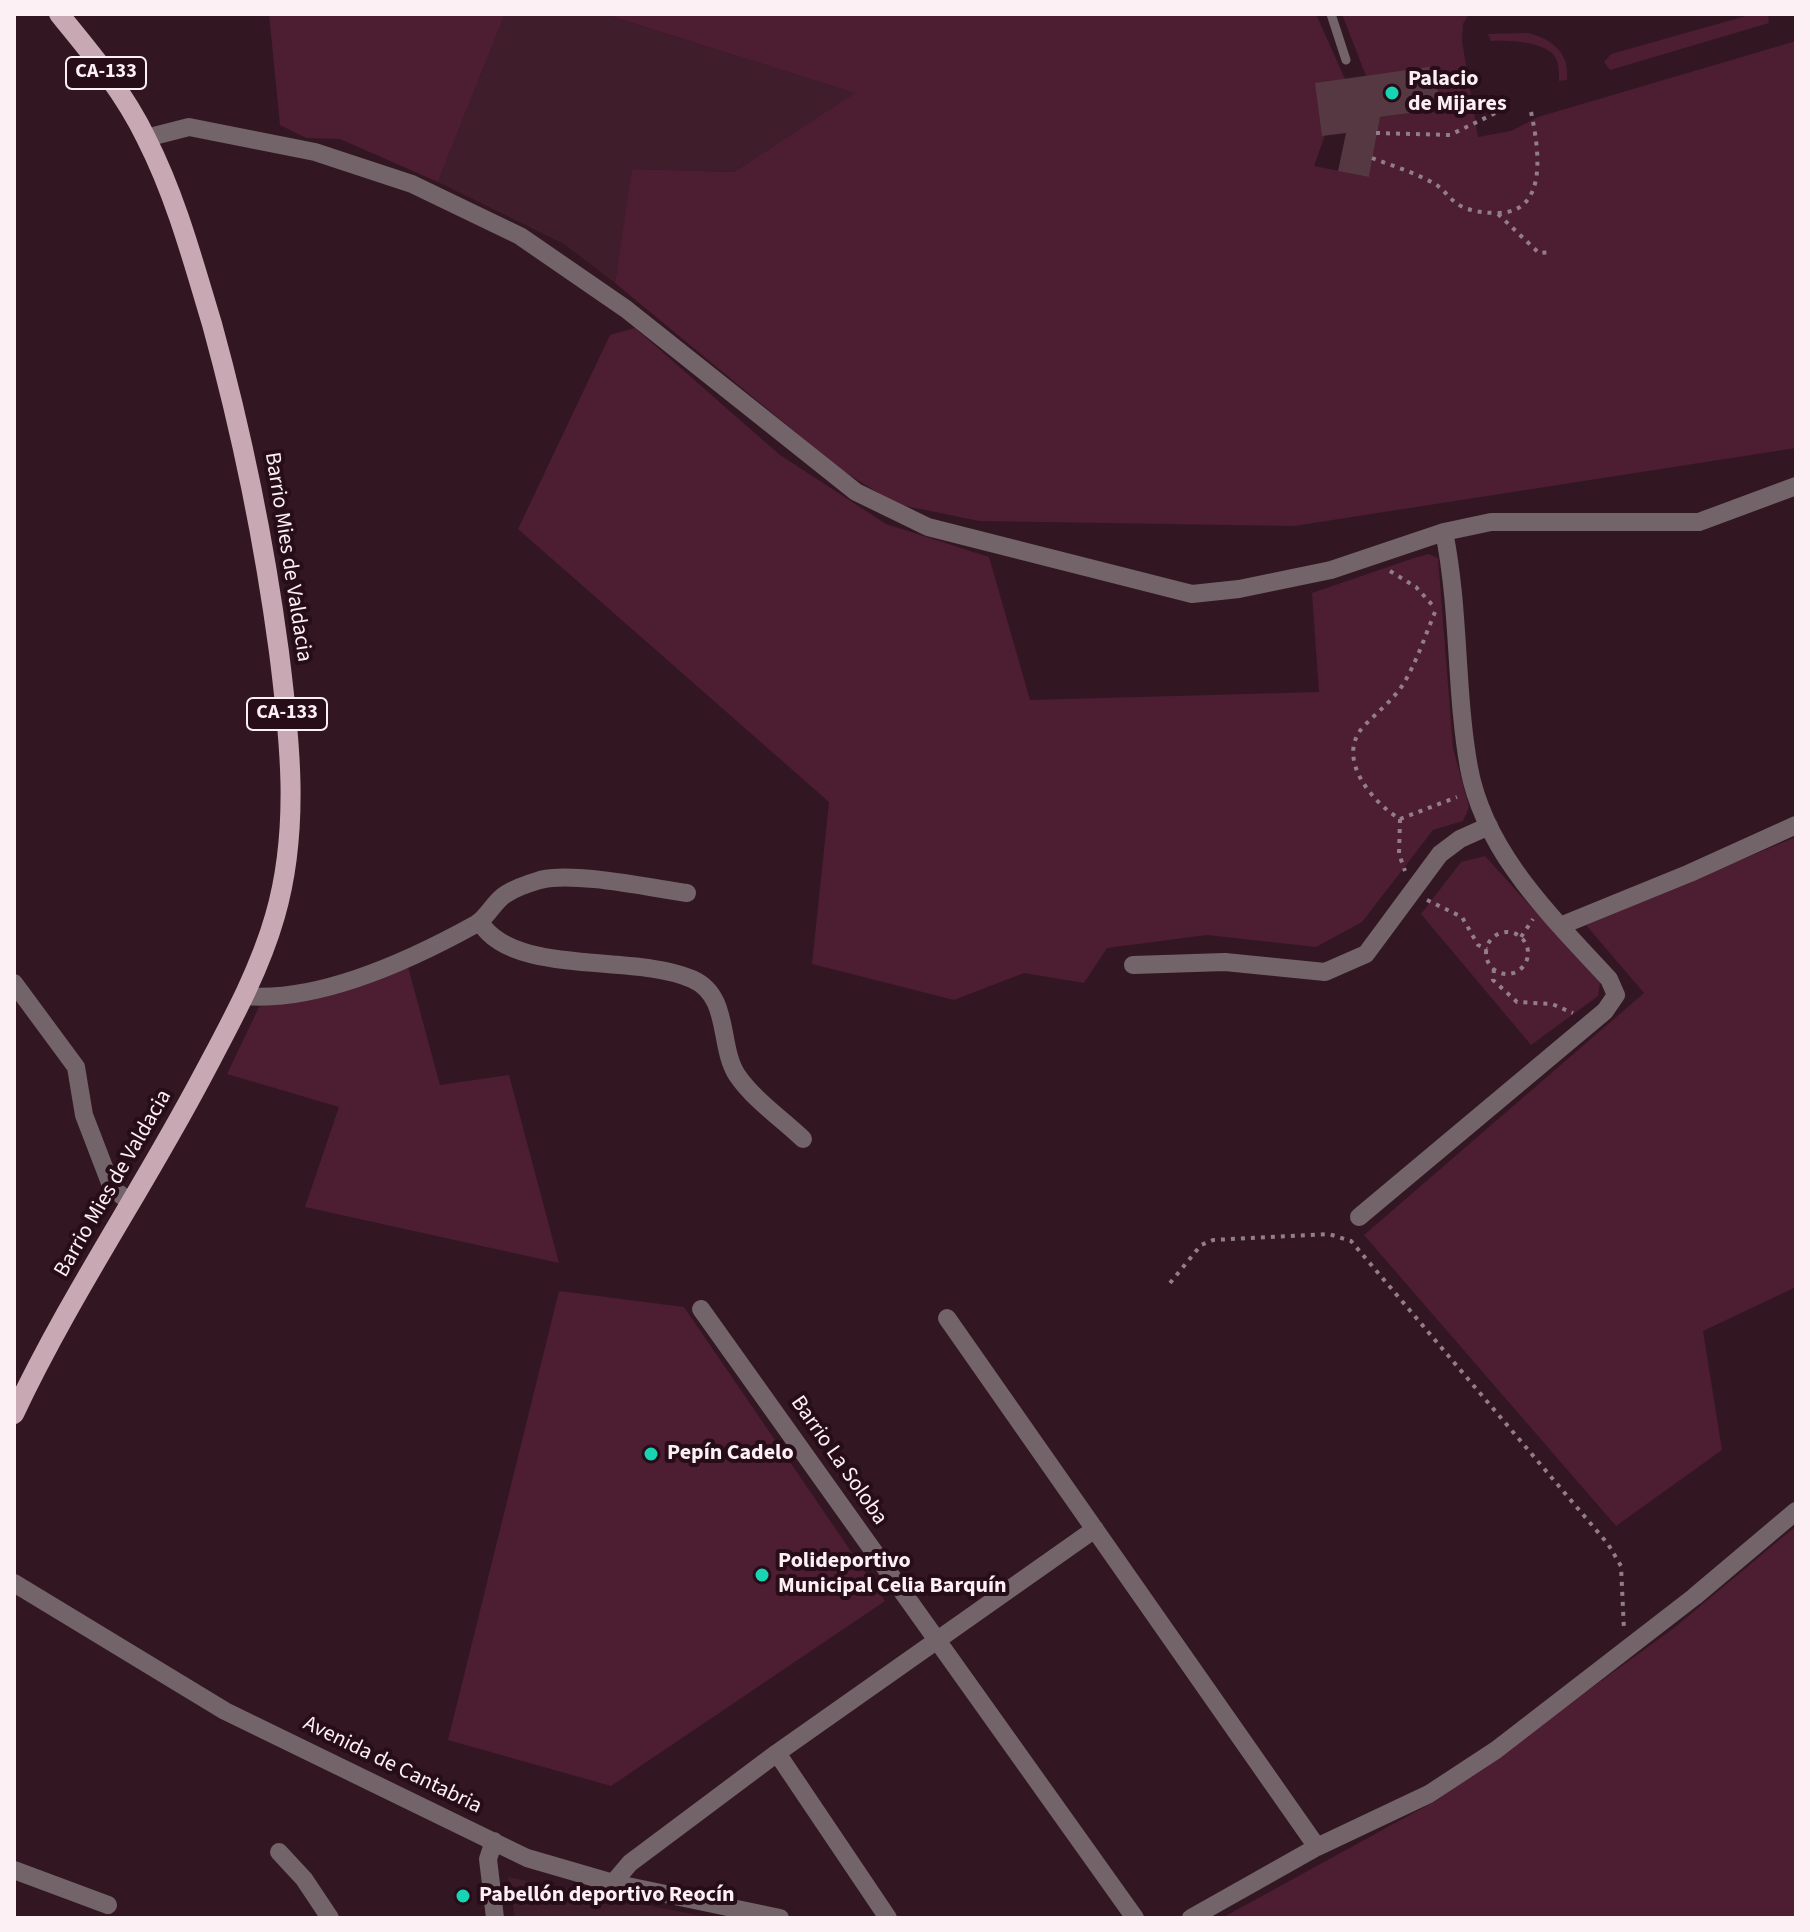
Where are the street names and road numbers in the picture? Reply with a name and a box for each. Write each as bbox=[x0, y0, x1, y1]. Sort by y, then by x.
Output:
road number: CA-133 bbox=[66, 57, 146, 89]
street label: Barrio Mies de Valdacia bbox=[257, 450, 317, 664]
road number: CA-133 bbox=[247, 698, 327, 730]
street label: Barrio Mies de Valdacia bbox=[50, 1086, 178, 1282]
street label: Barrio La Soloba bbox=[784, 1391, 892, 1531]
street label: Avenida de Cantabria bbox=[298, 1711, 486, 1821]

